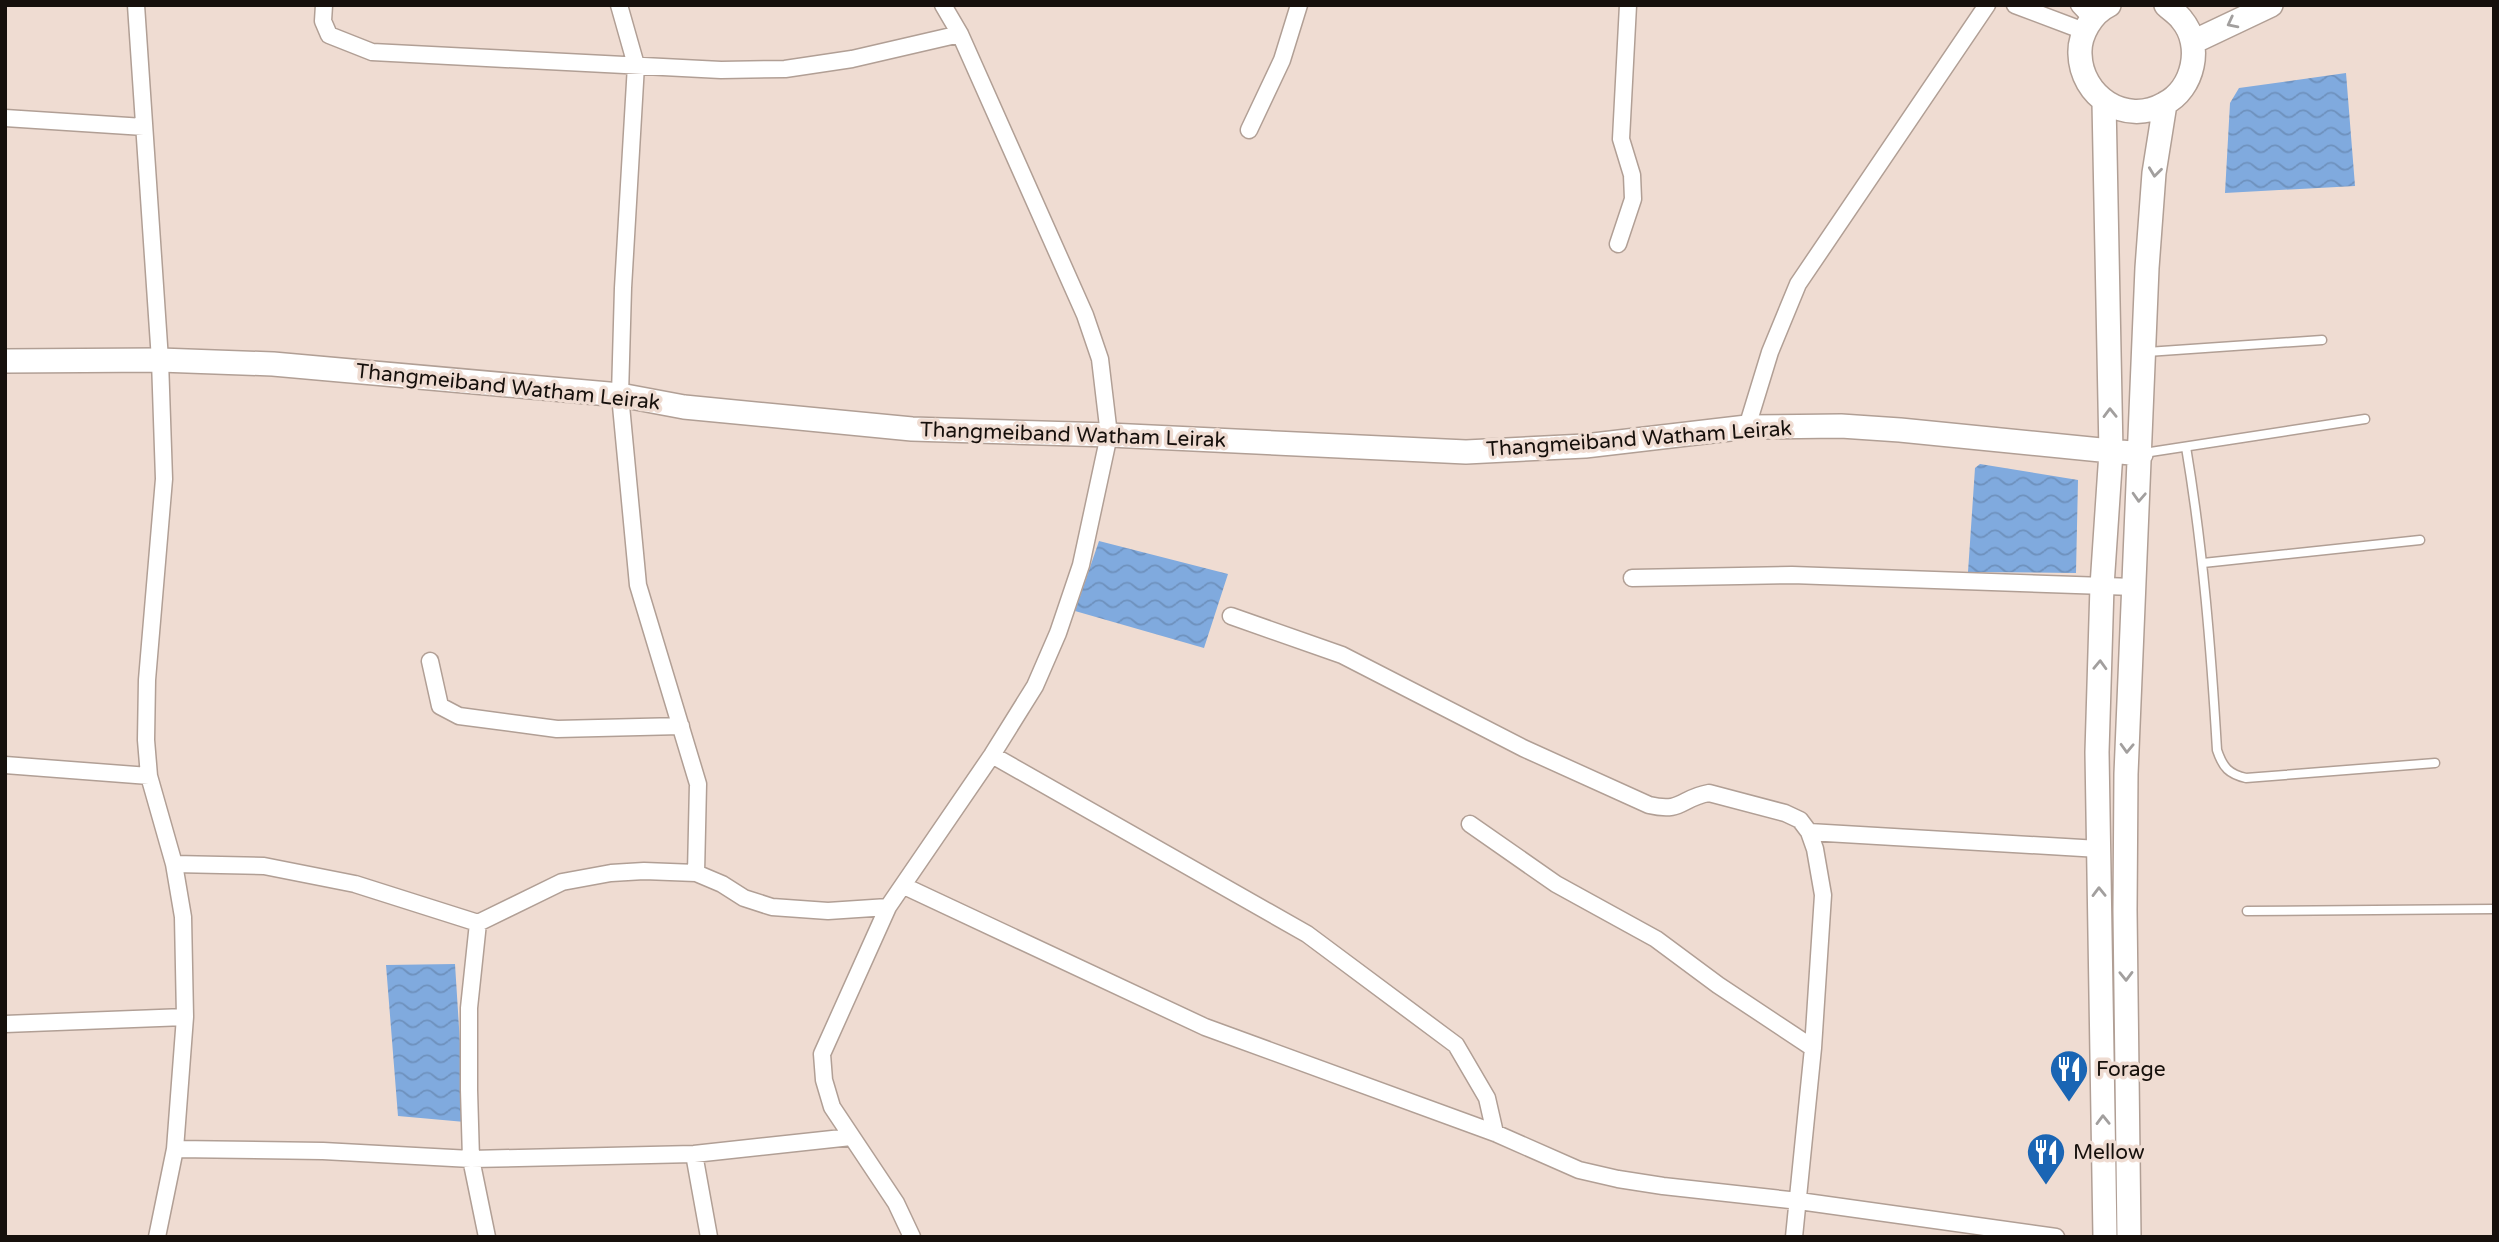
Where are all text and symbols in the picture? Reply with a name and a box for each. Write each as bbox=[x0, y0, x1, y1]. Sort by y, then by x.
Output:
one-way arrow bbox=[2227, 14, 2239, 28]
one-way arrow bbox=[2147, 166, 2162, 178]
street label: Thangmeiband Watham Leirak bbox=[355, 359, 661, 415]
one-way arrow bbox=[2103, 407, 2118, 418]
street label: Thangmeiband Watham Leirak bbox=[1485, 416, 1793, 462]
street label: Thangmeiband Watham Leirak bbox=[920, 417, 1226, 453]
one-way arrow bbox=[2131, 491, 2146, 502]
one-way arrow bbox=[2092, 659, 2108, 669]
one-way arrow bbox=[2120, 743, 2135, 754]
one-way arrow bbox=[2092, 886, 2107, 897]
one-way arrow bbox=[2118, 971, 2134, 982]
restaurant icon: Forage bbox=[2048, 1048, 2090, 1103]
place label: Forage bbox=[2096, 1057, 2166, 1082]
one-way arrow bbox=[2095, 1114, 2111, 1124]
restaurant icon: Mellow bbox=[2025, 1131, 2067, 1186]
place label: Mellow bbox=[2073, 1140, 2145, 1165]

